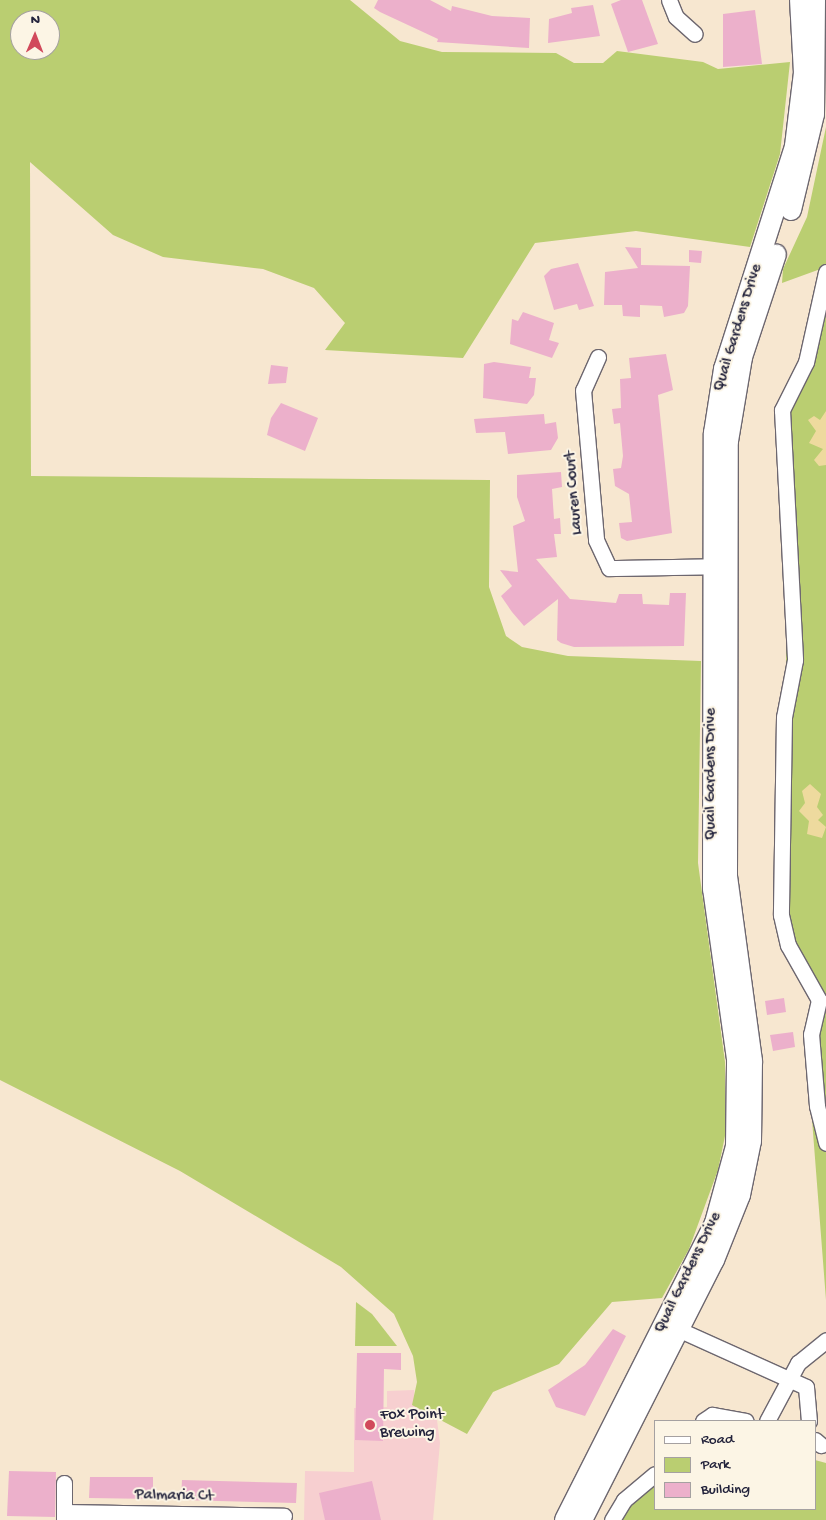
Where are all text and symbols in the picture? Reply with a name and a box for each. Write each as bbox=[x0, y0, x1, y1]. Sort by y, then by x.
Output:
north arrow bbox=[10, 10, 60, 60]
text: N bbox=[31, 12, 40, 29]
street label: Quail Gardens Drive bbox=[710, 262, 768, 394]
street label: Lauren Court bbox=[562, 450, 588, 536]
street label: Quail Gardens Drive bbox=[702, 708, 722, 840]
street label: Quail Gardens Drive bbox=[651, 1209, 727, 1337]
place label: Fox Point Brewing bbox=[380, 1406, 443, 1444]
marker: Fox Point Brewing bbox=[364, 1419, 376, 1431]
legend bbox=[654, 1420, 816, 1510]
text: Road bbox=[701, 1431, 734, 1449]
text: Park bbox=[701, 1456, 730, 1474]
text: Building bbox=[701, 1481, 750, 1499]
street label: Palmaria Ct bbox=[135, 1487, 213, 1507]

